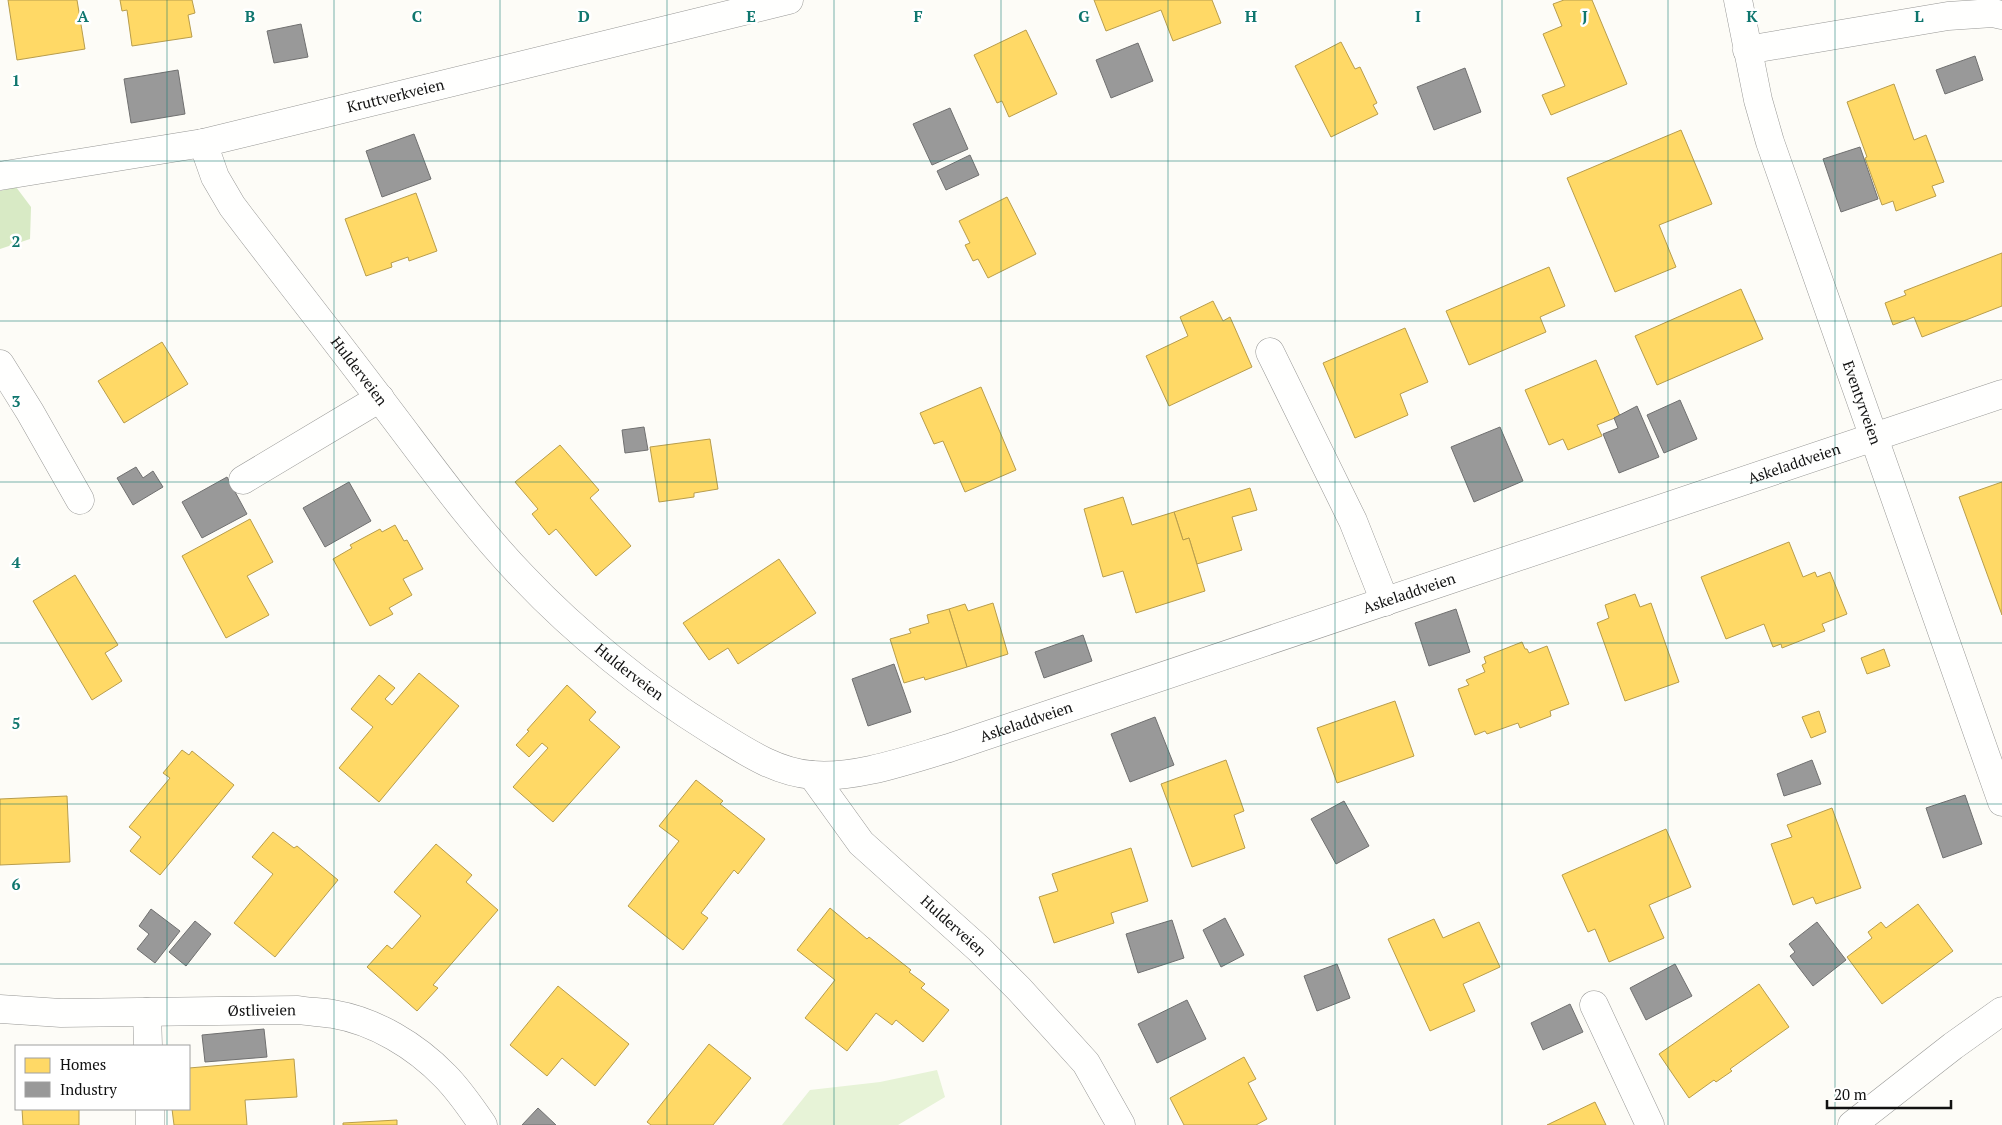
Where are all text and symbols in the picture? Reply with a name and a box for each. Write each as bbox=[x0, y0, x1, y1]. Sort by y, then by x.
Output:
text: A bbox=[77, 5, 89, 27]
text: B bbox=[245, 5, 255, 27]
text: C bbox=[412, 5, 422, 27]
text: D bbox=[578, 5, 590, 27]
text: E bbox=[746, 5, 756, 27]
text: F bbox=[913, 5, 923, 27]
text: G bbox=[1078, 5, 1090, 27]
text: H bbox=[1245, 5, 1257, 27]
text: I bbox=[1415, 5, 1421, 27]
text: J bbox=[1582, 5, 1588, 27]
text: K bbox=[1746, 5, 1758, 27]
text: L bbox=[1914, 5, 1924, 27]
text: 1 bbox=[11, 69, 21, 91]
street label: Kruttverkveien bbox=[345, 73, 446, 117]
text: 2 bbox=[11, 230, 21, 252]
street label: Hulderveien bbox=[327, 332, 392, 409]
street label: Eventyrveien bbox=[1839, 358, 1887, 447]
text: 3 bbox=[11, 390, 21, 412]
street label: Askeladdveien bbox=[1745, 438, 1843, 488]
text: 4 bbox=[11, 551, 21, 573]
street label: Askeladdveien bbox=[1360, 567, 1458, 617]
street label: Hulderveien bbox=[591, 638, 668, 704]
street label: Askeladdveien bbox=[977, 696, 1075, 746]
text: 5 bbox=[11, 712, 21, 734]
text: 6 bbox=[11, 873, 21, 895]
street label: Hulderveien bbox=[917, 890, 991, 960]
street label: Østliveien bbox=[228, 999, 296, 1020]
legend bbox=[15, 1045, 190, 1110]
text: Homes bbox=[60, 1054, 106, 1074]
scale bar bbox=[1827, 1078, 1951, 1110]
text: Industry bbox=[60, 1079, 117, 1099]
text: 20 m bbox=[1834, 1084, 1867, 1104]

